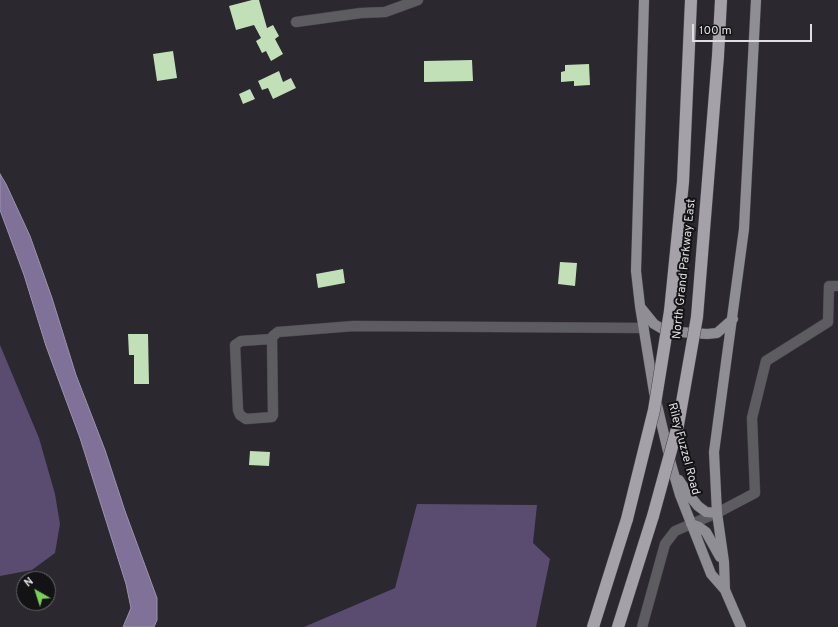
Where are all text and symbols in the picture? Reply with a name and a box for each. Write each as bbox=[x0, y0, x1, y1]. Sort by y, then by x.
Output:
scale bar bbox=[694, 16, 814, 42]
text: 100 m bbox=[699, 23, 732, 39]
street label: North Grand Parkway East bbox=[670, 198, 700, 340]
street label: Riley Fuzzel Road bbox=[664, 401, 702, 497]
north arrow bbox=[16, 571, 56, 611]
text: N bbox=[22, 575, 37, 590]

